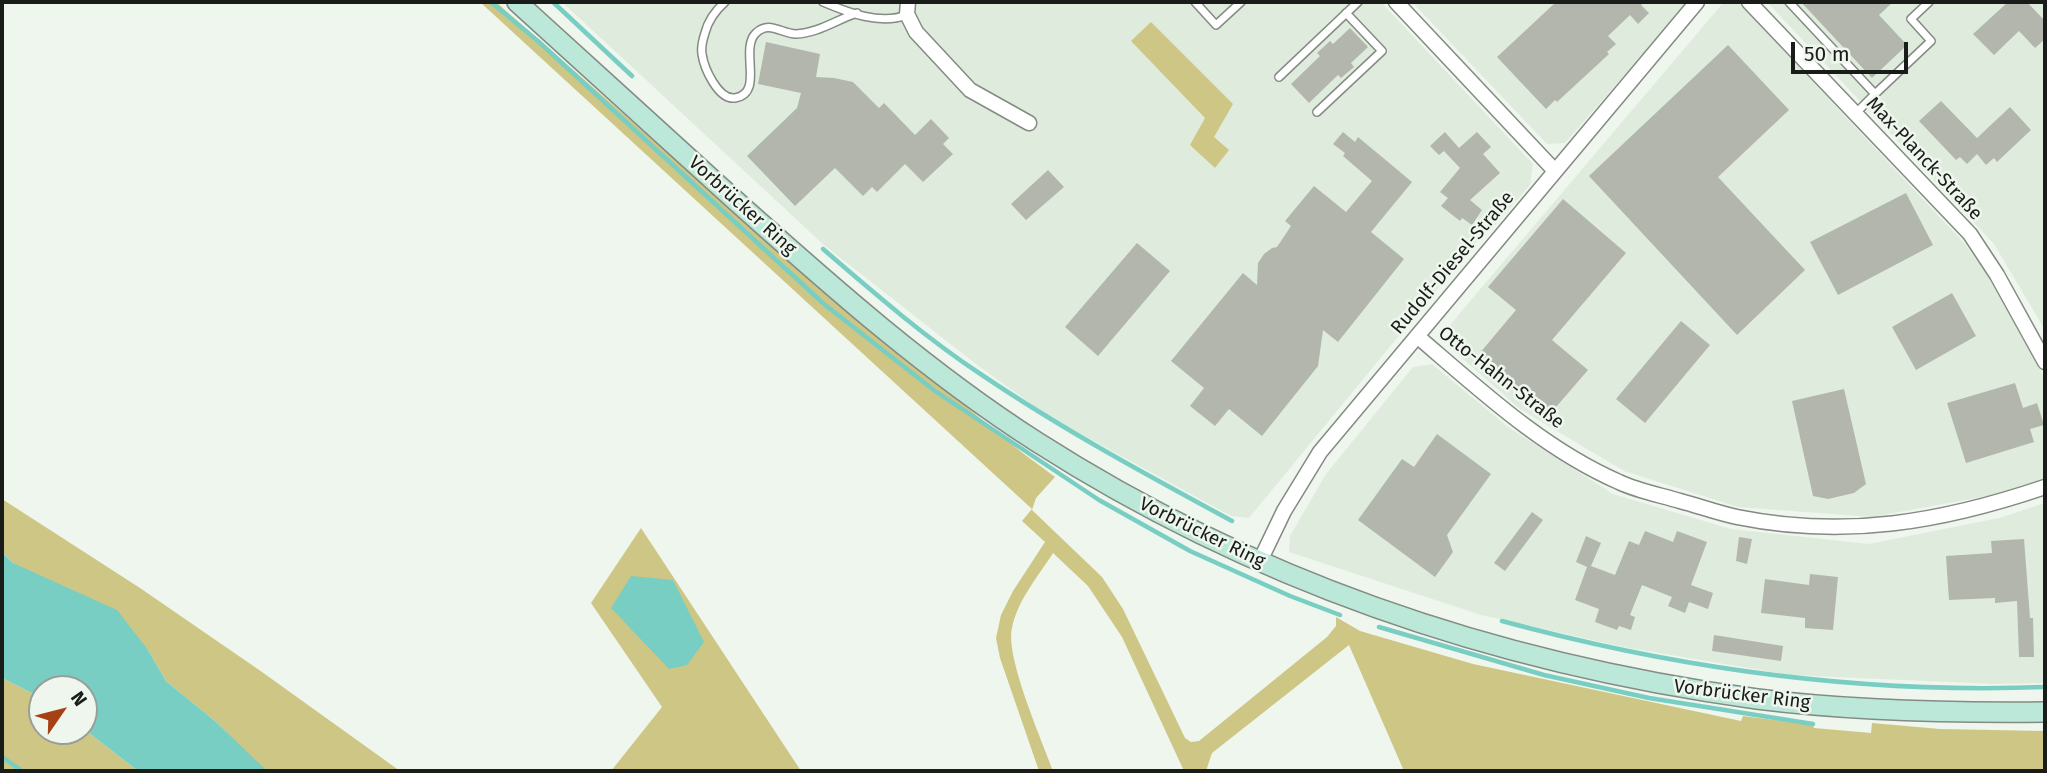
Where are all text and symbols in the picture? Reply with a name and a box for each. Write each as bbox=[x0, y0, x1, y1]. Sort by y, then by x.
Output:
scale bar bbox=[1795, 28, 1912, 72]
text: 50 m bbox=[1804, 41, 1850, 67]
street label: Max-Planck-Straße bbox=[1861, 93, 1987, 225]
street label: Vorbrücker Ring bbox=[683, 152, 801, 260]
street label: Rudolf-Diesel-Straße bbox=[1387, 187, 1519, 339]
street label: Otto-Hahn-Straße bbox=[1433, 322, 1569, 434]
street label: Vorbrücker Ring bbox=[1135, 493, 1269, 573]
north arrow bbox=[28, 675, 98, 745]
street label: Vorbrücker Ring bbox=[1672, 675, 1812, 715]
text: N bbox=[66, 687, 92, 711]

